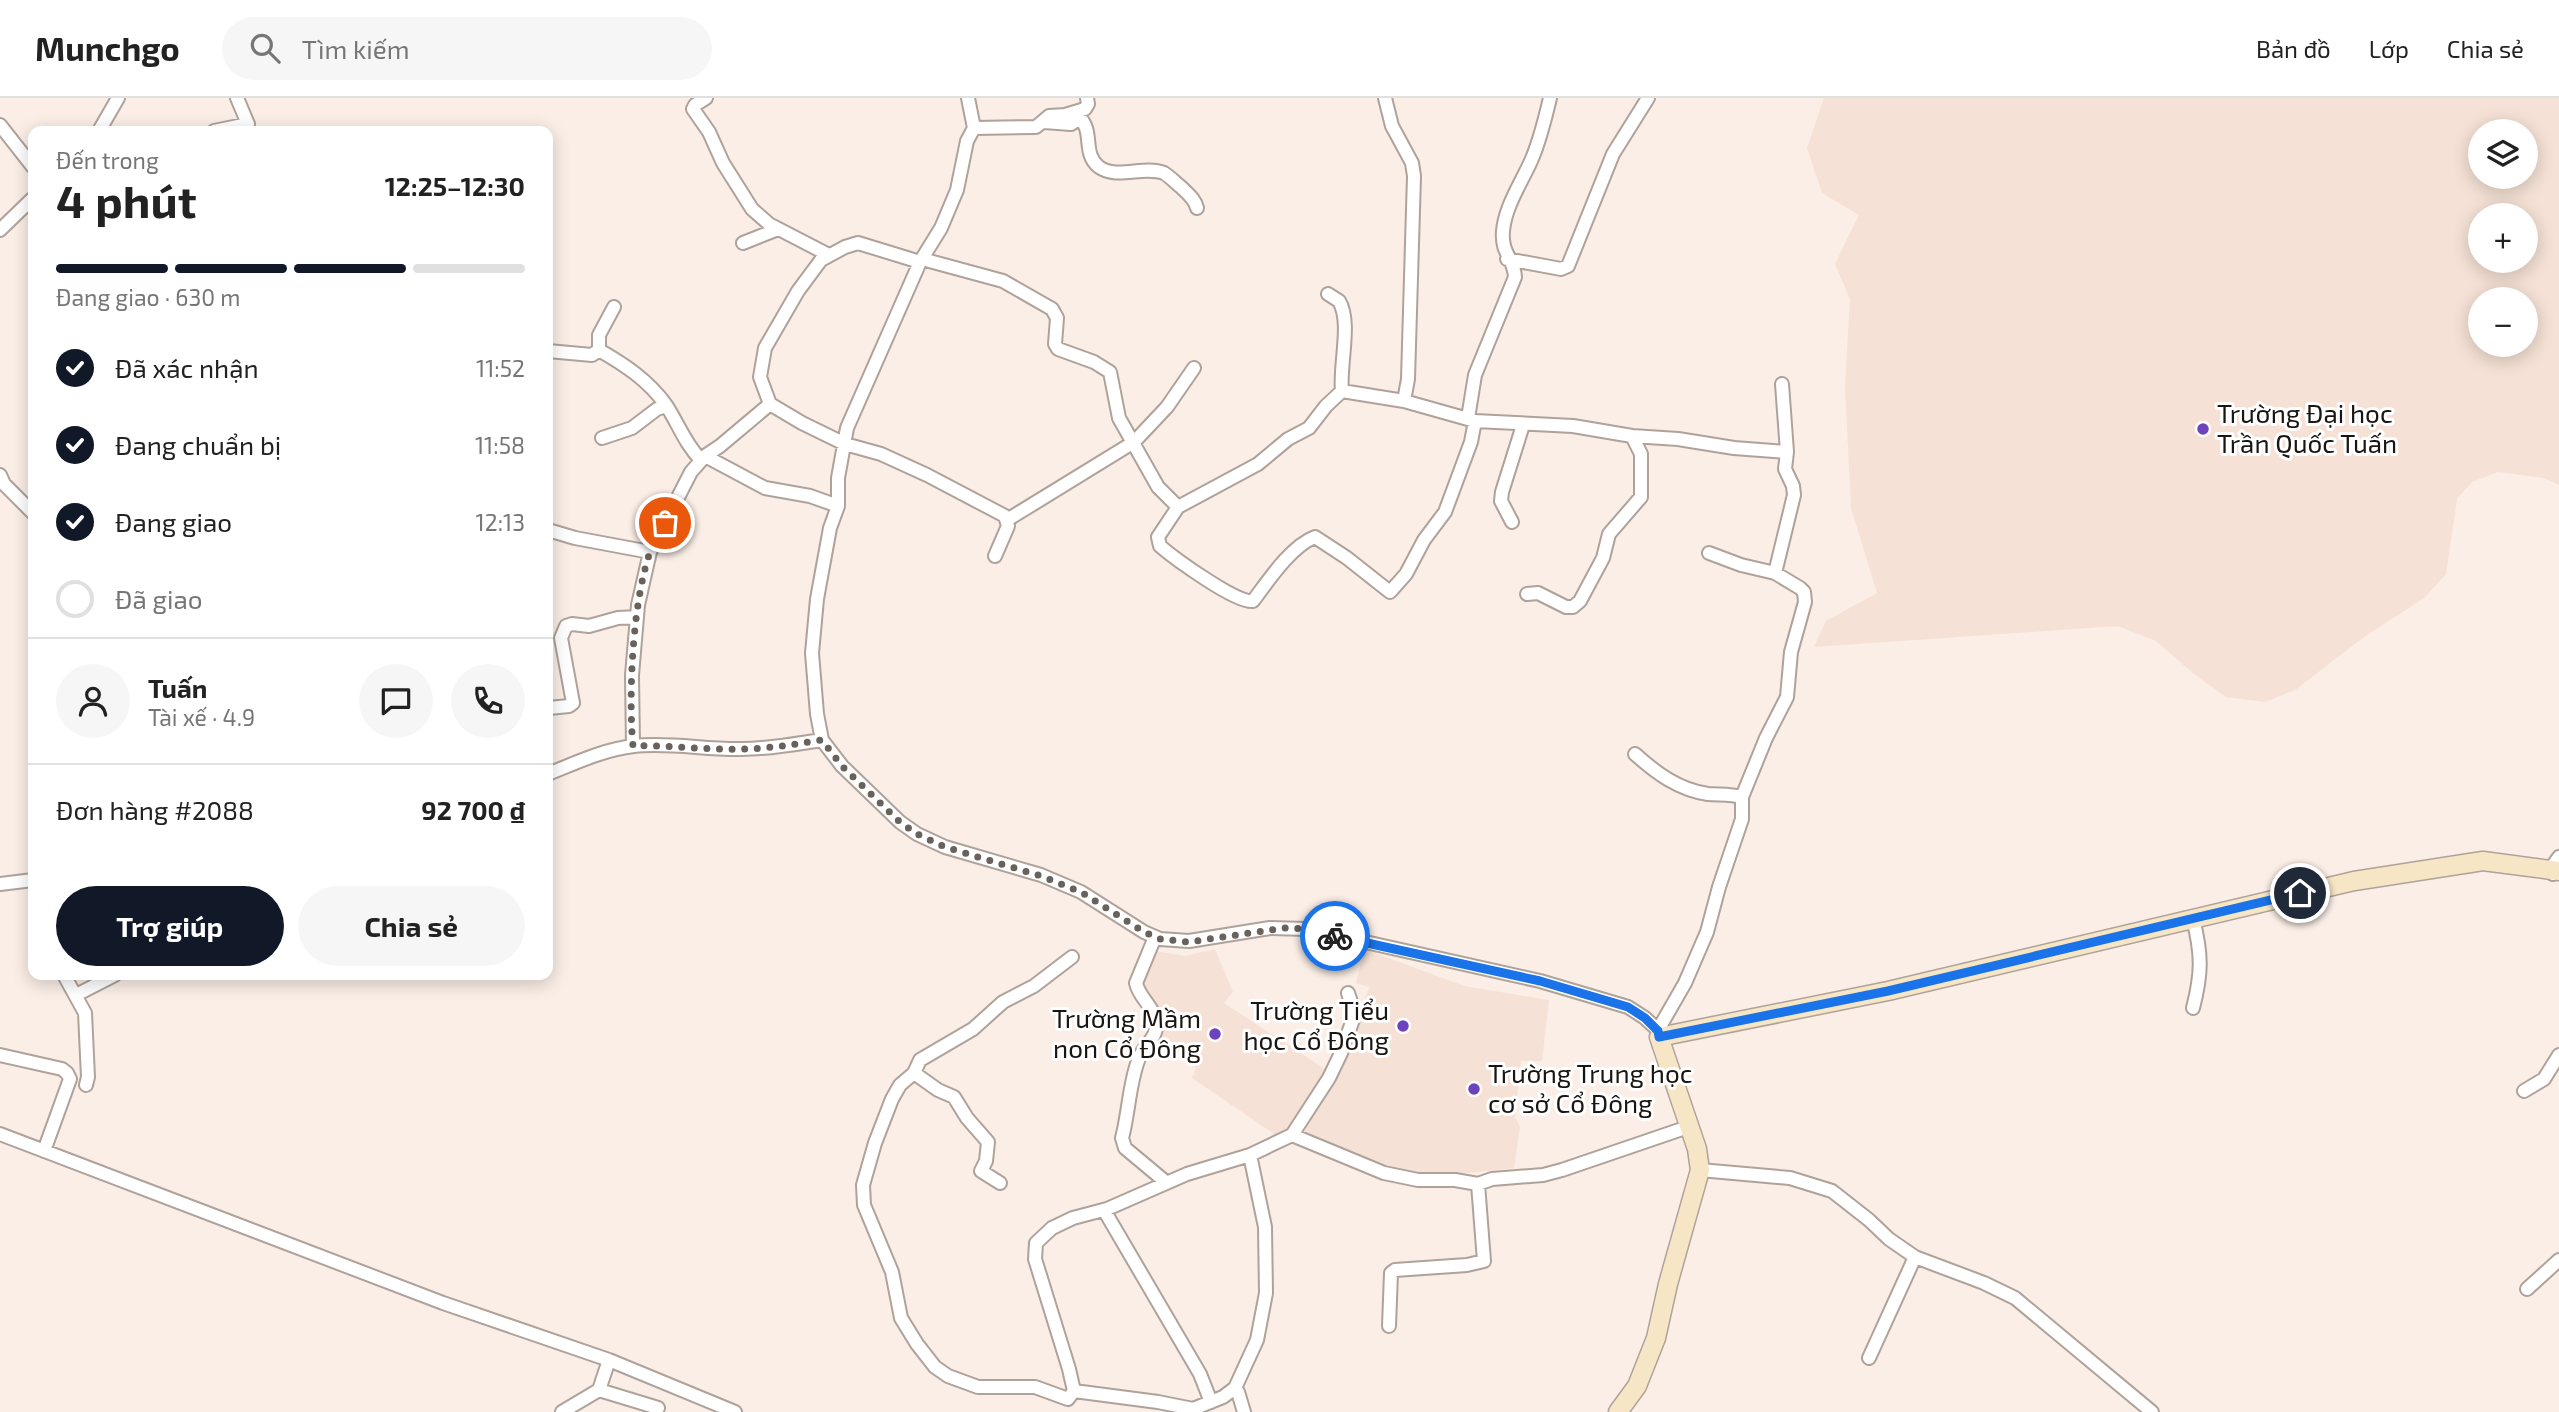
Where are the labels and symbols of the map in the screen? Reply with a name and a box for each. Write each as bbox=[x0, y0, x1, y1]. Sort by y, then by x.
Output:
place label: Trường Đại học Trần Quốc Tuấn bbox=[2217, 397, 2397, 458]
marker: Trường Đại học Trần Quốc Tuấn bbox=[2195, 421, 2211, 437]
pin bbox=[635, 493, 695, 553]
pin bbox=[2270, 863, 2330, 923]
courier bbox=[1300, 901, 1370, 971]
place label: Trường Tiểu học Cổ Đông bbox=[1243, 994, 1389, 1055]
place label: Trường Mầm non Cổ Đông bbox=[1052, 1002, 1201, 1063]
marker: Trường Tiểu học Cổ Đông bbox=[1395, 1018, 1411, 1034]
marker: Trường Mầm non Cổ Đông bbox=[1207, 1026, 1223, 1042]
place label: Trường Trung học cơ sở Cổ Đông bbox=[1488, 1057, 1692, 1118]
marker: Trường Trung học cơ sở Cổ Đông bbox=[1466, 1081, 1482, 1097]

